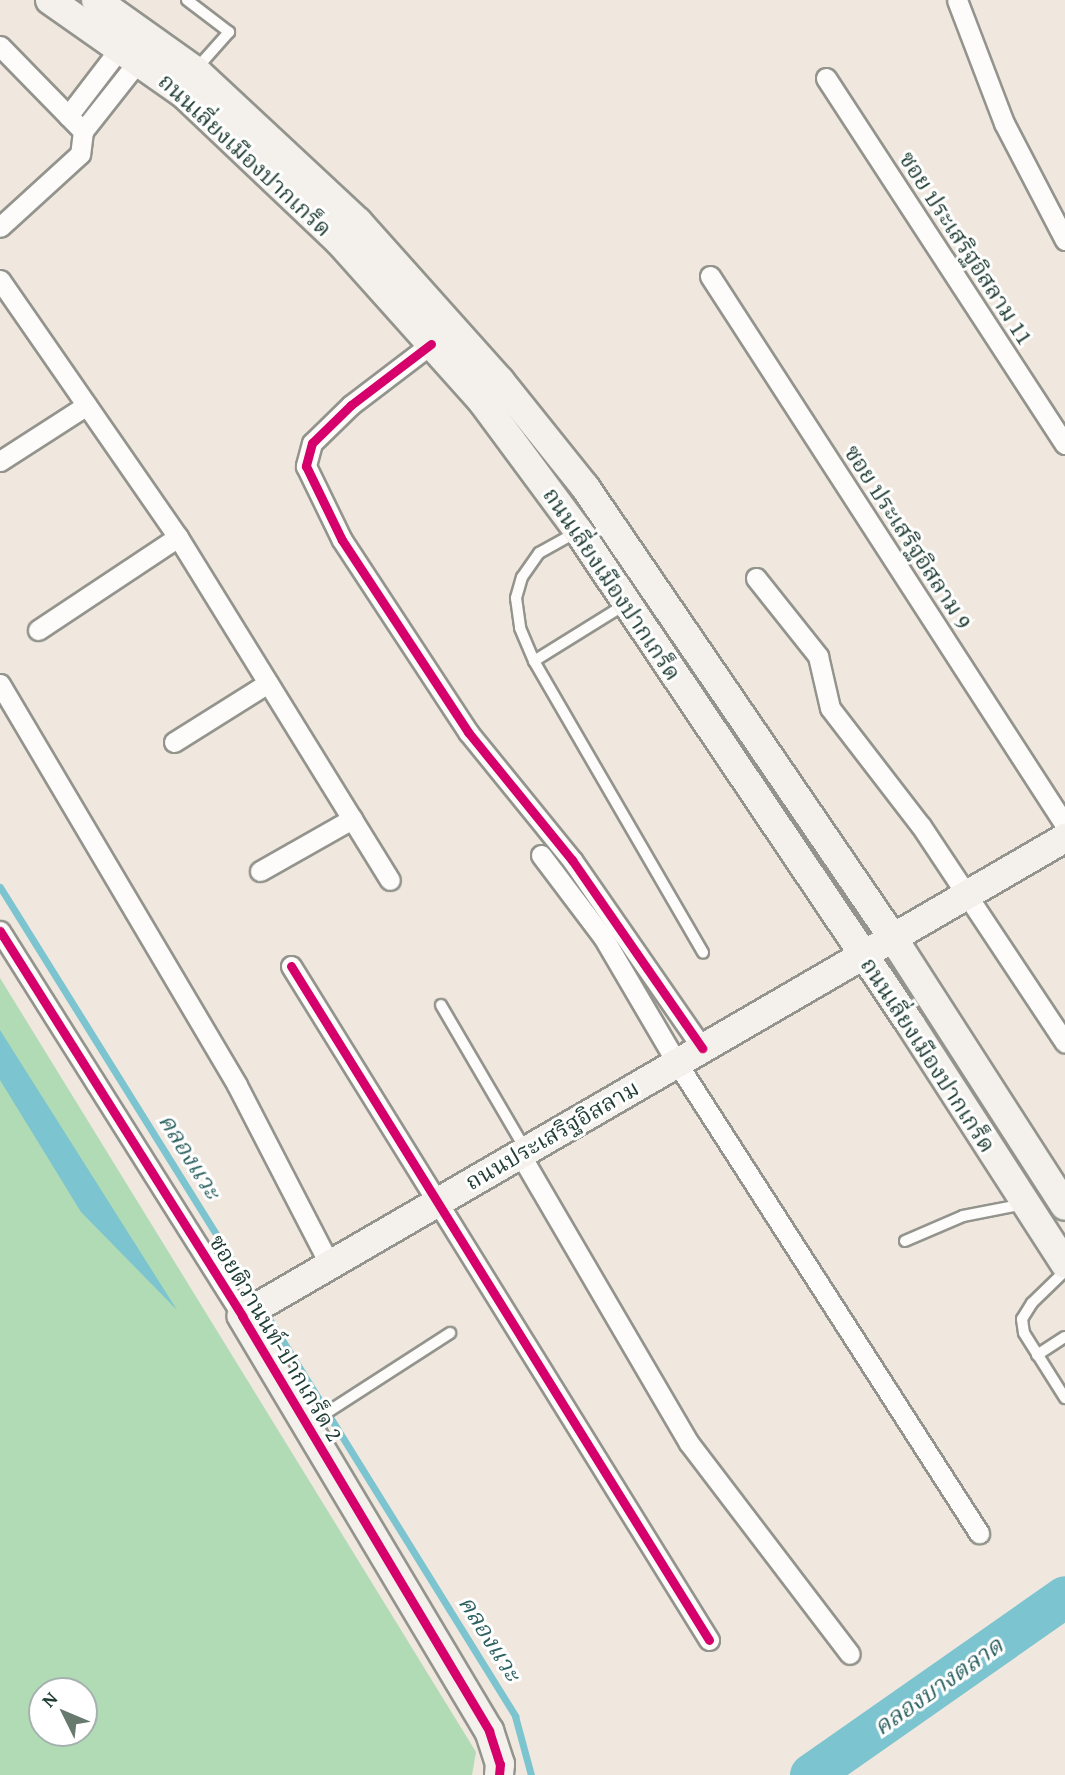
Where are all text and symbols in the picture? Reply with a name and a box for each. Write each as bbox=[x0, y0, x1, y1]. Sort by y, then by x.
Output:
street label: ถนนเลี่ยงเมืองปากเกร็ด bbox=[153, 68, 337, 242]
street label: ซอย ประเสริฐอิสลาม 11 bbox=[893, 146, 1039, 350]
street label: ซอย ประเสริฐอิสลาม 9 bbox=[838, 440, 978, 634]
street label: ถนนเลี่ยงเมืองปากเกร็ด bbox=[537, 482, 687, 686]
street label: ถนนเลี่ยงเมืองปากเกร็ด bbox=[855, 952, 1001, 1158]
street label: ถนนประเสริฐอิสลาม bbox=[460, 1074, 644, 1196]
water label: คลองแวะ bbox=[153, 1108, 227, 1204]
street label: ซอยติวานนท์-ปากเกร็ด 2 bbox=[203, 1230, 349, 1446]
water label: คลองแวะ bbox=[453, 1590, 527, 1686]
water label: คลองบางตลาด bbox=[868, 1631, 1008, 1741]
north arrow bbox=[28, 1677, 98, 1747]
text: N bbox=[35, 1685, 64, 1713]

